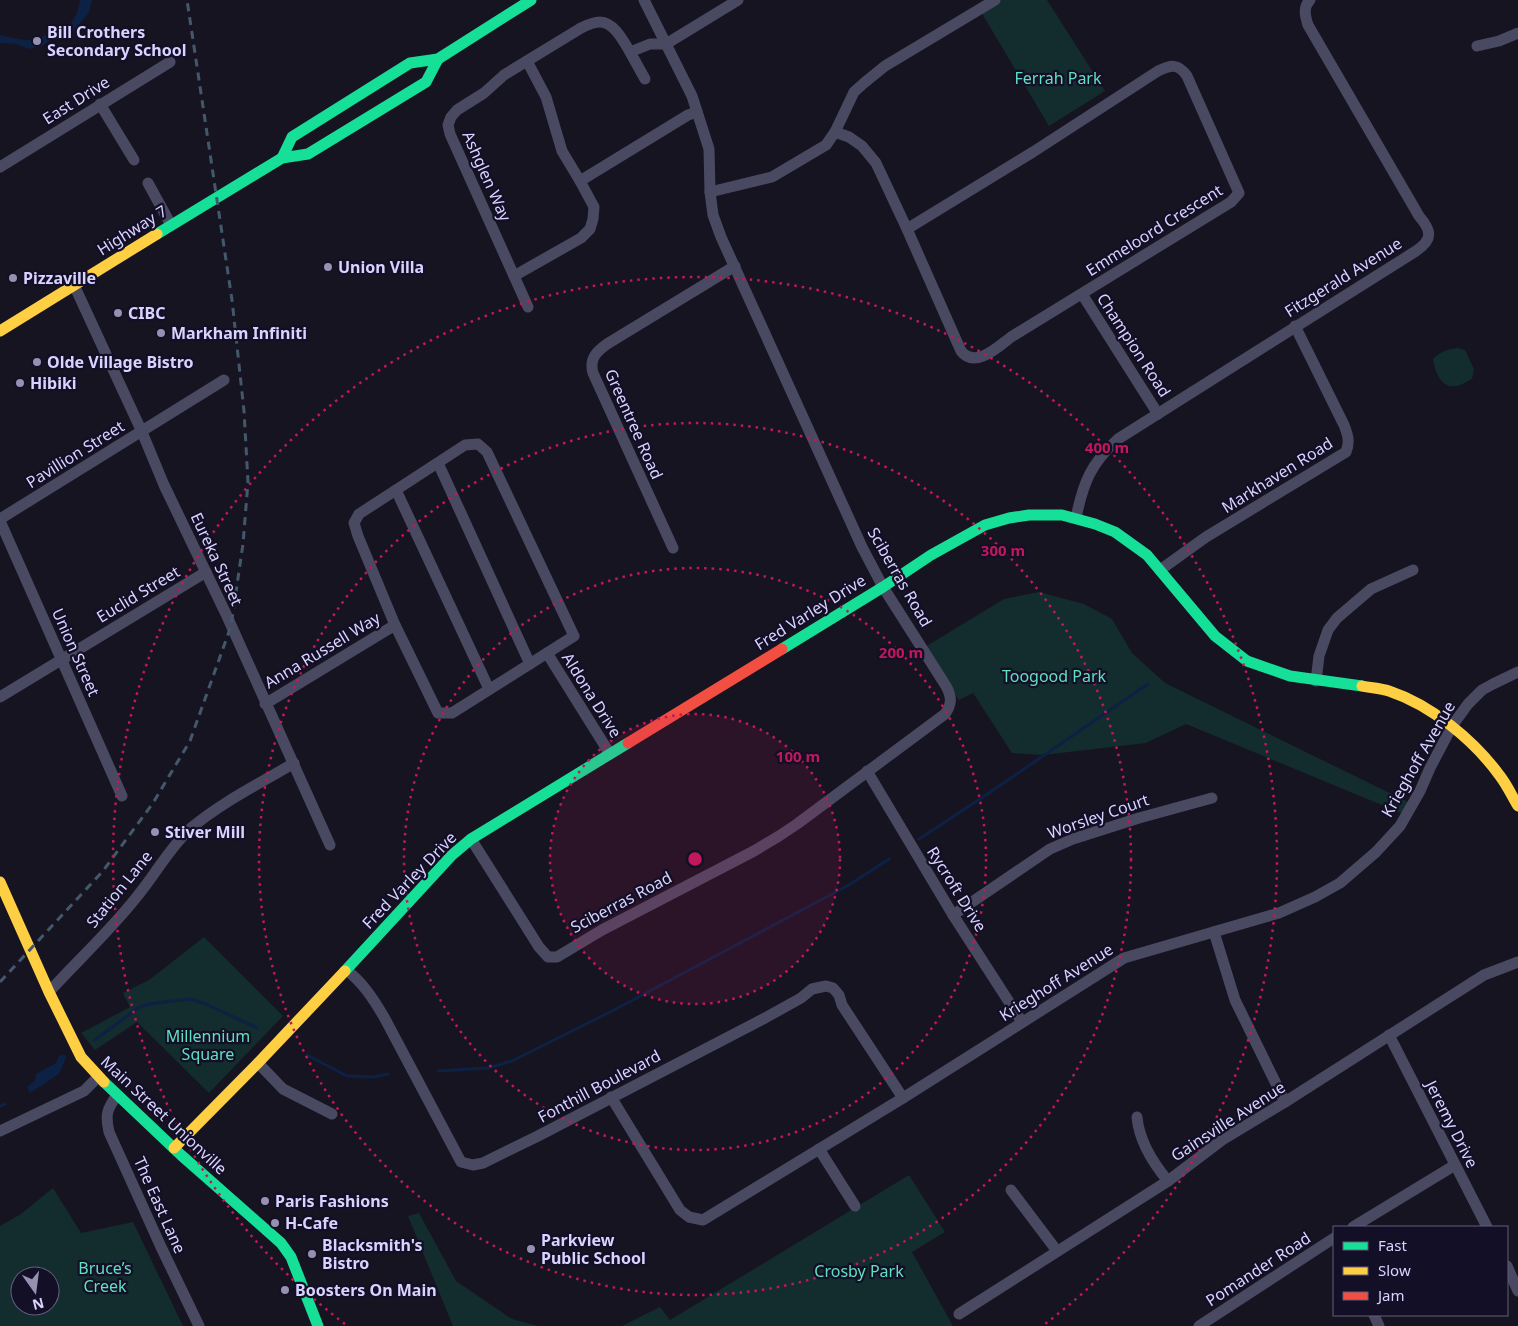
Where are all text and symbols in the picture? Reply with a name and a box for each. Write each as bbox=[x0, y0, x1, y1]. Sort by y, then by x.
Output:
place label: Bill Crothers Secondary School bbox=[47, 21, 186, 61]
marker: Bill Crothers Secondary School bbox=[31, 35, 43, 47]
park label: Ferrah Park bbox=[1014, 67, 1102, 89]
street label: East Drive bbox=[38, 71, 114, 129]
street label: Ashglen Way bbox=[457, 127, 517, 225]
street label: Emmeloord Crescent bbox=[1082, 179, 1227, 281]
street label: Highway 7 bbox=[93, 200, 171, 260]
street label: Fitzgerald Avenue bbox=[1280, 232, 1406, 322]
place label: Union Villa bbox=[338, 256, 424, 278]
marker: Union Villa bbox=[322, 261, 334, 273]
place label: Pizzaville bbox=[23, 267, 96, 289]
marker: Pizzaville bbox=[7, 272, 19, 284]
street label: Champion Road bbox=[1092, 289, 1176, 401]
place label: CIBC bbox=[128, 302, 165, 324]
marker: CIBC bbox=[112, 307, 124, 319]
place label: Markham Infiniti bbox=[171, 322, 307, 344]
marker: Markham Infiniti bbox=[155, 327, 167, 339]
place label: Olde Village Bistro bbox=[47, 351, 194, 373]
marker: Olde Village Bistro bbox=[31, 356, 43, 368]
street label: Greentree Road bbox=[600, 365, 668, 483]
place label: Hibiki bbox=[30, 372, 77, 394]
marker: Hibiki bbox=[14, 377, 26, 389]
street label: Pavillion Street bbox=[22, 415, 128, 493]
street label: Markhaven Road bbox=[1217, 432, 1337, 518]
text: 400 m bbox=[1085, 437, 1129, 457]
street label: Eureka Street bbox=[186, 509, 248, 609]
street label: Sciberras Road bbox=[863, 523, 937, 631]
text: 300 m bbox=[981, 540, 1025, 560]
street label: Euclid Street bbox=[92, 560, 184, 627]
street label: Fred Varley Drive bbox=[750, 569, 870, 655]
street label: Union Street bbox=[47, 605, 105, 700]
street label: Anna Russell Way bbox=[260, 606, 385, 693]
text: 200 m bbox=[879, 642, 923, 662]
street label: Aldona Drive bbox=[557, 648, 627, 742]
park label: Toogood Park bbox=[1002, 665, 1107, 687]
street label: Krieghoff Avenue bbox=[1376, 697, 1460, 821]
text: 100 m bbox=[776, 746, 820, 766]
street label: Worsley Court bbox=[1044, 788, 1152, 844]
place label: Stiver Mill bbox=[165, 821, 245, 843]
marker: Stiver Mill bbox=[149, 826, 161, 838]
street label: Fred Varley Drive bbox=[357, 827, 461, 933]
street label: Rycroft Drive bbox=[922, 842, 992, 936]
street label: Station Lane bbox=[81, 846, 157, 932]
centre of rings bbox=[686, 850, 704, 868]
street label: Sciberras Road bbox=[567, 866, 675, 938]
street label: Krieghoff Avenue bbox=[995, 938, 1117, 1026]
park label: Millennium Square bbox=[166, 1025, 250, 1065]
street label: Fonthill Boulevard bbox=[534, 1044, 664, 1128]
street label: Main Street Unionville bbox=[96, 1051, 232, 1179]
street label: Jeremy Drive bbox=[1420, 1075, 1483, 1172]
street label: Gainsville Avenue bbox=[1167, 1076, 1289, 1166]
street label: The East Lane bbox=[129, 1153, 191, 1257]
place label: Paris Fashions bbox=[275, 1190, 389, 1212]
marker: Paris Fashions bbox=[259, 1195, 271, 1207]
place label: H-Cafe bbox=[285, 1212, 338, 1234]
marker: H-Cafe bbox=[269, 1217, 281, 1229]
legend bbox=[1333, 1226, 1508, 1316]
street label: Pomander Road bbox=[1201, 1227, 1315, 1311]
place label: Parkview Public School bbox=[541, 1229, 646, 1269]
place label: Blacksmith's Bistro bbox=[322, 1234, 423, 1274]
text: Fast bbox=[1378, 1235, 1407, 1255]
marker: Parkview Public School bbox=[525, 1243, 537, 1255]
marker: Blacksmith's Bistro bbox=[306, 1248, 318, 1260]
park label: Bruce’s Creek bbox=[78, 1257, 132, 1297]
park label: Crosby Park bbox=[814, 1260, 904, 1282]
text: Slow bbox=[1378, 1260, 1411, 1280]
north arrow bbox=[10, 1266, 60, 1316]
place label: Boosters On Main bbox=[295, 1279, 437, 1301]
marker: Boosters On Main bbox=[279, 1284, 291, 1296]
text: Jam bbox=[1376, 1285, 1405, 1305]
text: N bbox=[30, 1294, 46, 1315]

